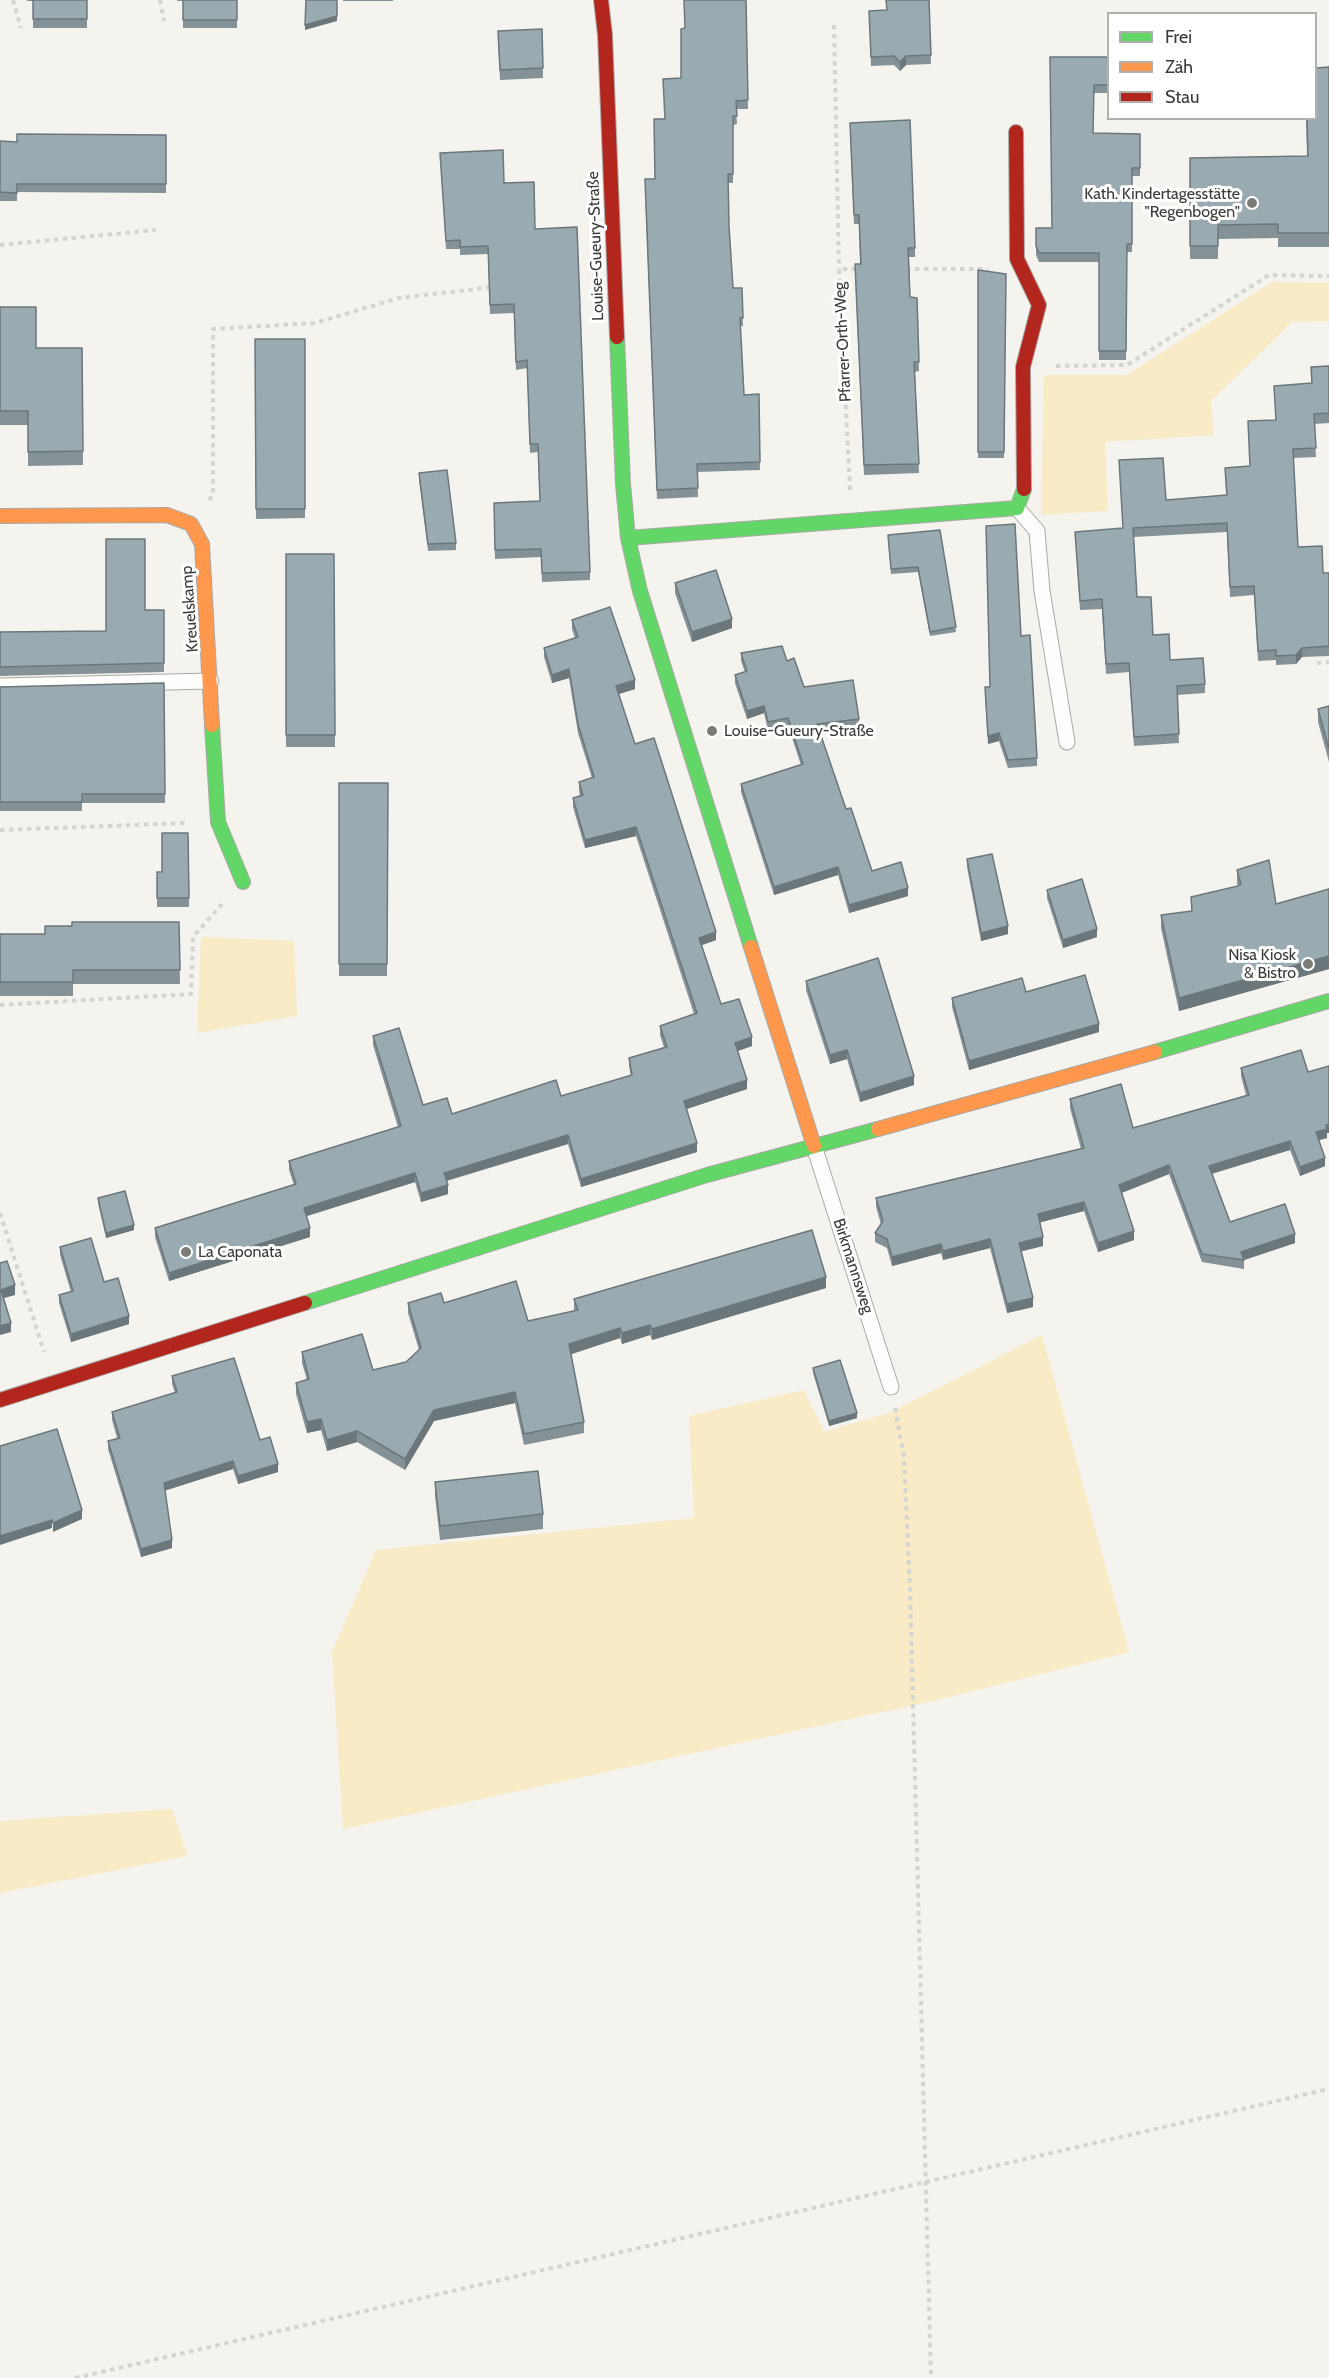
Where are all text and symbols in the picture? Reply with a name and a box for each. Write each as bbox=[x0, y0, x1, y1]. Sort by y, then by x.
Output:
legend bbox=[1107, 12, 1317, 120]
text: Frei bbox=[1165, 26, 1192, 48]
text: Zäh bbox=[1165, 56, 1193, 78]
text: Stau bbox=[1165, 86, 1199, 108]
street label: Louise-Gueury-Straße bbox=[584, 171, 608, 321]
place label: Kath. Kindertagesstätte "Regenbogen" bbox=[1084, 184, 1240, 222]
marker: Kath. Kindertagesstätte "Regenbogen" bbox=[1245, 196, 1259, 210]
street label: Pfarrer-Orth-Weg bbox=[830, 281, 856, 403]
street label: Kreuelskamp bbox=[177, 565, 203, 653]
place label: Louise-Gueury-Straße bbox=[724, 721, 874, 741]
marker: Louise-Gueury-Straße bbox=[705, 724, 719, 738]
place label: Nisa Kiosk & Bistro bbox=[1228, 945, 1296, 983]
marker: Nisa Kiosk & Bistro bbox=[1301, 957, 1315, 971]
street label: Birkmannsweg bbox=[829, 1216, 877, 1316]
place label: La Caponata bbox=[198, 1242, 282, 1262]
marker: La Caponata bbox=[179, 1245, 193, 1259]

